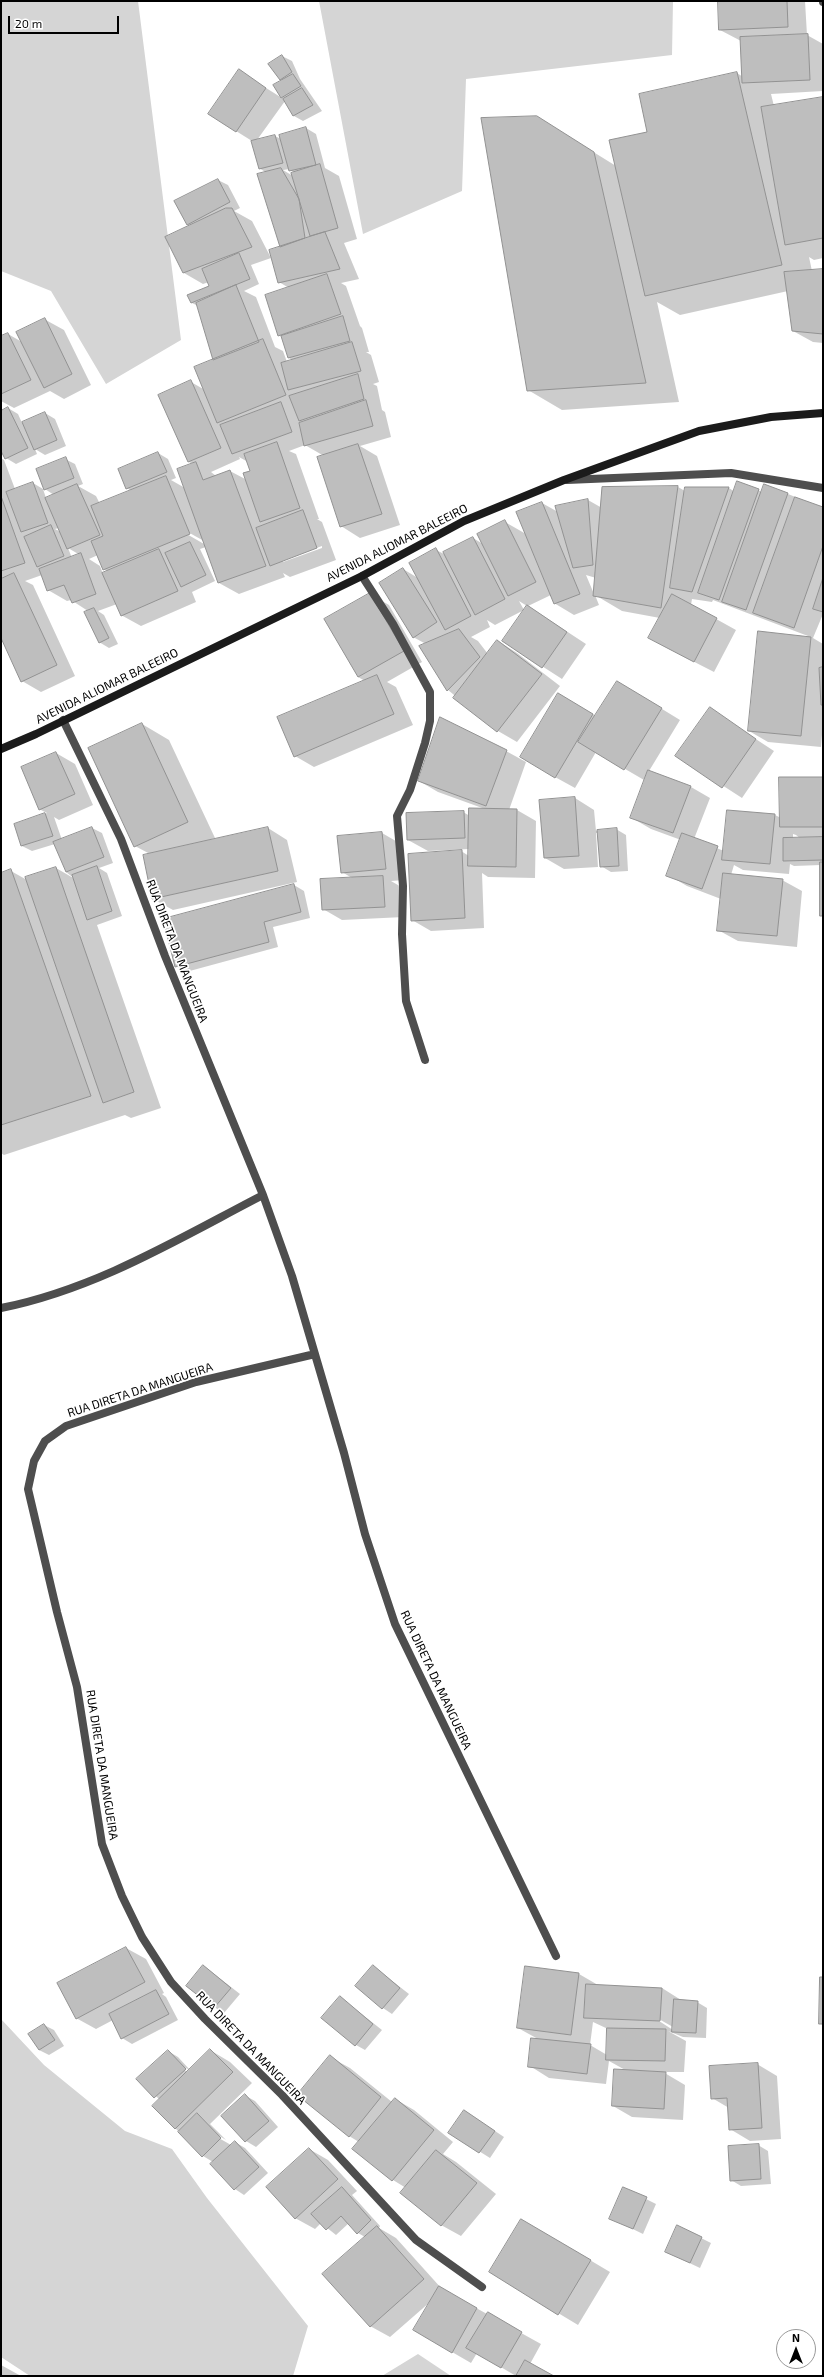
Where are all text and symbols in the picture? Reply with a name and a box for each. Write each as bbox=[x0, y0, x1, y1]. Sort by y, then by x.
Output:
scale bar bbox=[10, 8, 121, 34]
text: 20 m bbox=[15, 16, 42, 30]
street label: AVENIDA ALIOMAR BALEEIRO bbox=[324, 501, 470, 585]
street label: AVENIDA ALIOMAR BALEEIRO bbox=[33, 645, 181, 727]
street label: RUA DIRETA DA MANGUEIRA bbox=[143, 877, 211, 1025]
street label: RUA DIRETA DA MANGUEIRA bbox=[66, 1360, 214, 1420]
street label: RUA DIRETA DA MANGUEIRA bbox=[397, 1608, 475, 1752]
street label: RUA DIRETA DA MANGUEIRA bbox=[83, 1689, 121, 1841]
street label: RUA DIRETA DA MANGUEIRA bbox=[193, 1988, 309, 2108]
north arrow bbox=[776, 2329, 816, 2369]
text: N bbox=[792, 2331, 800, 2344]

